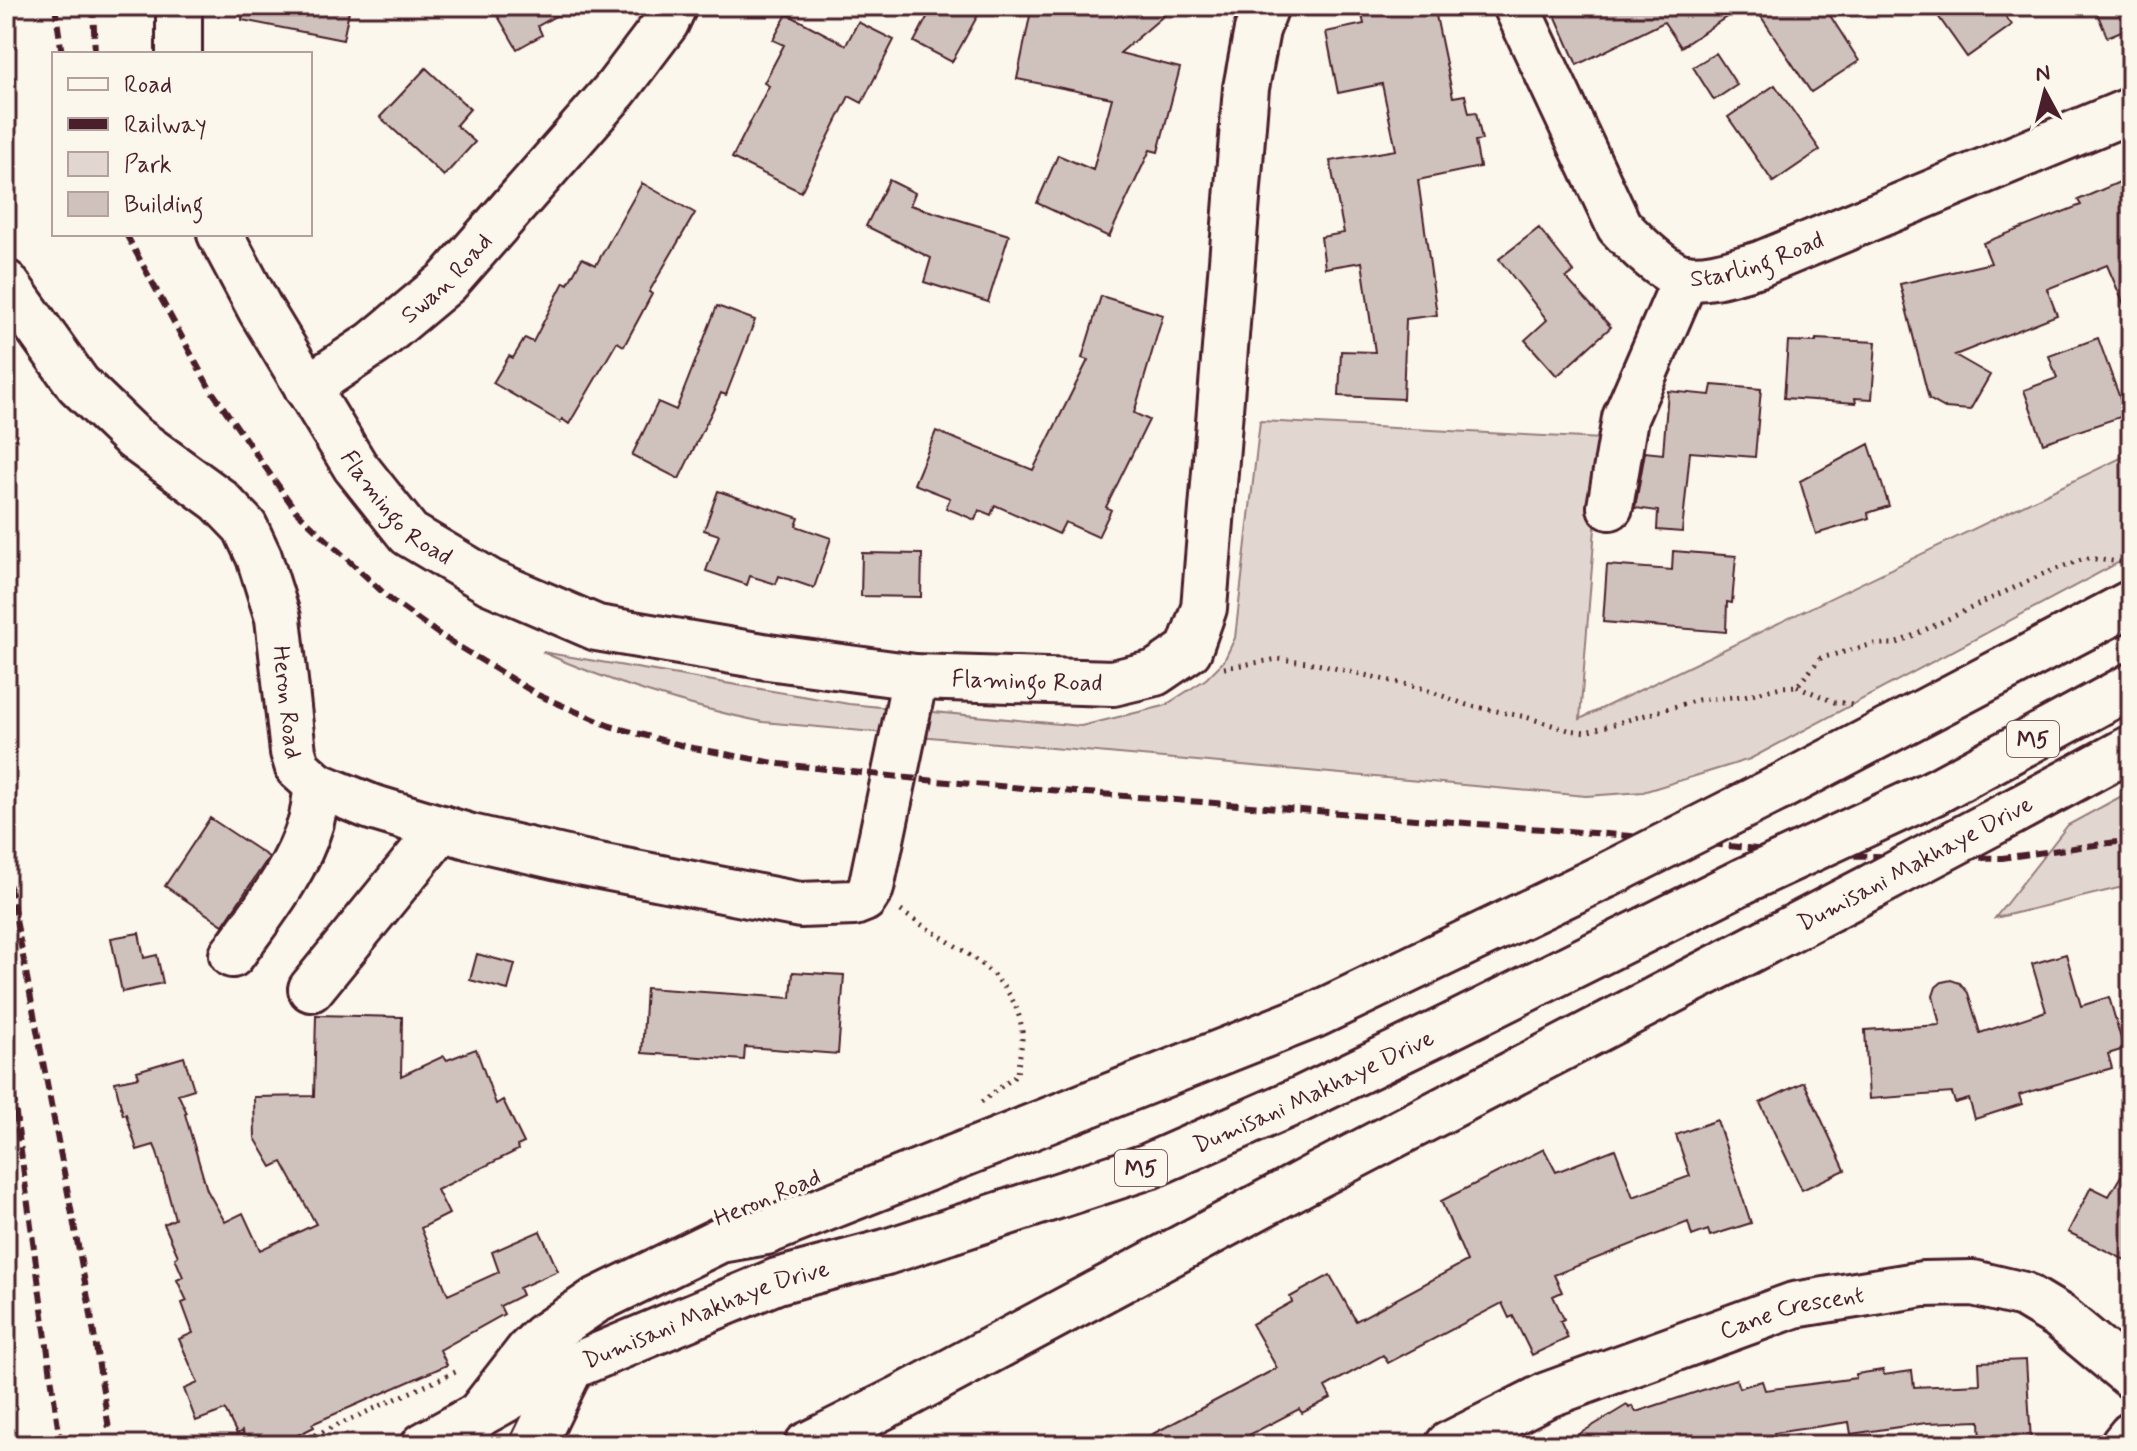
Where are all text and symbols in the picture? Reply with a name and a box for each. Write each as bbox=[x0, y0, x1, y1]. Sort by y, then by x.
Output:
legend bbox=[52, 52, 312, 236]
north arrow bbox=[2005, 52, 2085, 132]
text: N bbox=[2034, 59, 2052, 89]
text: Road bbox=[124, 70, 172, 101]
text: Railway bbox=[124, 110, 207, 141]
text: Park bbox=[124, 150, 172, 181]
text: Building bbox=[124, 190, 204, 224]
street label: Starling Road bbox=[1690, 225, 1829, 295]
street label: Swan Road bbox=[395, 227, 500, 331]
street label: Flamingo Road bbox=[332, 445, 458, 573]
street label: Heron Road bbox=[264, 644, 308, 763]
street label: Flamingo Road bbox=[951, 664, 1103, 701]
road number: M5 bbox=[2007, 721, 2059, 757]
street label: Dumisani Makhaye Drive bbox=[1793, 789, 2039, 940]
street label: Dumisani Makhaye Drive bbox=[1189, 1023, 1440, 1162]
road number: M5 bbox=[1115, 1150, 1167, 1186]
street label: Heron Road bbox=[709, 1162, 826, 1235]
street label: Dumisani Makhaye Drive bbox=[579, 1254, 833, 1377]
street label: Cane Crescent bbox=[1716, 1280, 1866, 1348]

